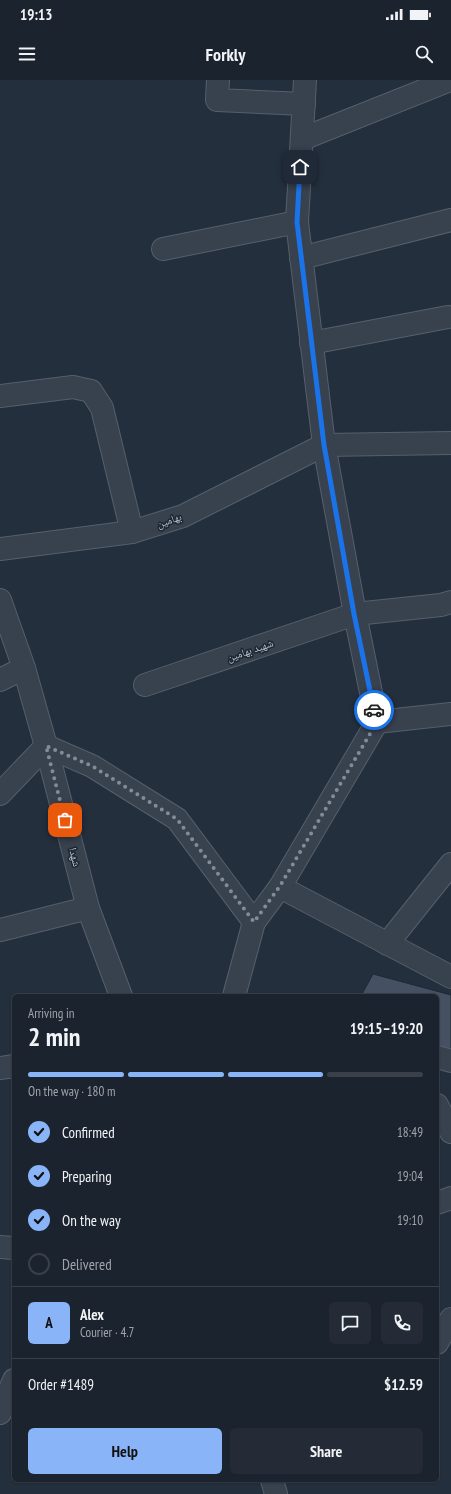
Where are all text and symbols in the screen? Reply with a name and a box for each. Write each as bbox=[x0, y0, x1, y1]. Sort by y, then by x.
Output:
text: 19:13 bbox=[20, 5, 52, 24]
icon: menu bbox=[16, 43, 38, 65]
text: Forkly bbox=[206, 43, 245, 66]
icon: search bbox=[413, 43, 435, 65]
pin bbox=[283, 150, 317, 184]
icon: home bbox=[289, 156, 311, 178]
street label: بهامین bbox=[155, 509, 183, 531]
street label: شهید بهامین bbox=[225, 636, 275, 664]
courier bbox=[354, 690, 394, 730]
icon: car bbox=[363, 699, 385, 721]
pin bbox=[48, 803, 82, 837]
icon: bag bbox=[54, 809, 76, 831]
street label: شهدا bbox=[66, 846, 84, 868]
text: Arriving in bbox=[28, 1005, 75, 1022]
text: 19:15–19:20 bbox=[350, 1019, 423, 1038]
text: 2 min bbox=[28, 1020, 81, 1053]
text: On the way · 180 m bbox=[28, 1083, 115, 1100]
icon: check bbox=[28, 1121, 50, 1143]
text: Confirmed bbox=[62, 1123, 115, 1142]
text: 18:49 bbox=[397, 1124, 423, 1141]
icon: check bbox=[28, 1165, 50, 1187]
text: Preparing bbox=[62, 1167, 112, 1186]
text: 19:04 bbox=[397, 1168, 423, 1185]
icon: check bbox=[28, 1209, 50, 1231]
text: On the way bbox=[62, 1211, 121, 1230]
text: 19:10 bbox=[397, 1212, 423, 1229]
text: Delivered bbox=[62, 1255, 112, 1274]
button: chat bbox=[329, 1302, 371, 1344]
button: phone bbox=[381, 1302, 423, 1344]
text: Alex bbox=[80, 1305, 104, 1324]
text: A bbox=[45, 1313, 53, 1332]
text: Courier · 4.7 bbox=[80, 1324, 134, 1341]
text: Order #1489 bbox=[28, 1375, 94, 1394]
text: $12.59 bbox=[384, 1375, 423, 1394]
button: Help bbox=[28, 1428, 222, 1474]
button: Share bbox=[230, 1428, 423, 1474]

